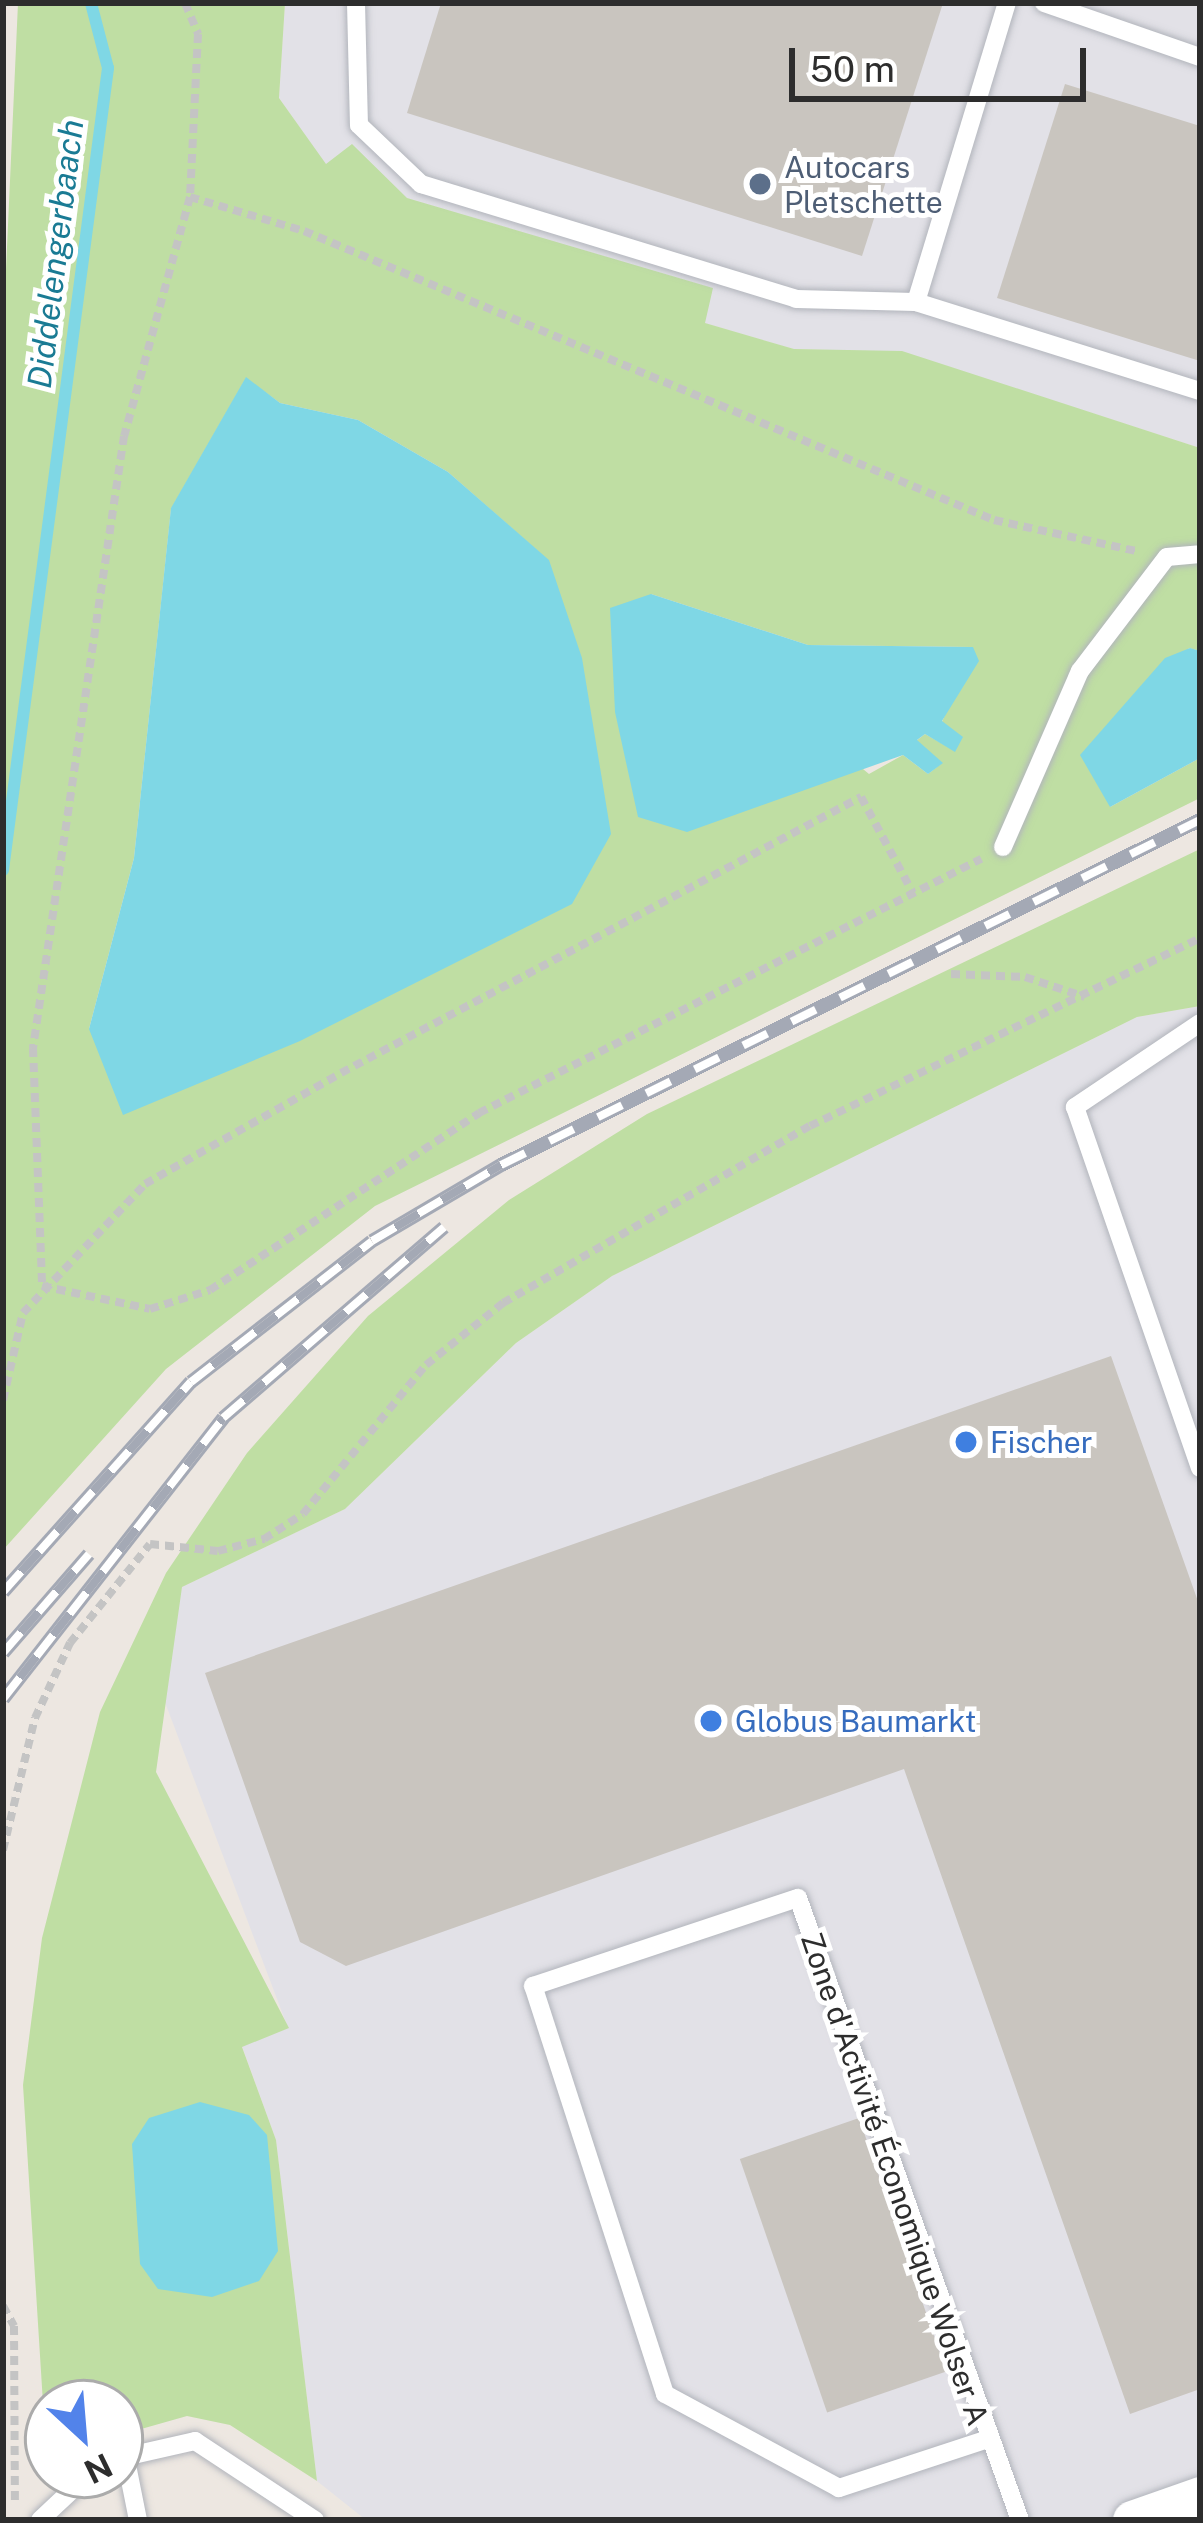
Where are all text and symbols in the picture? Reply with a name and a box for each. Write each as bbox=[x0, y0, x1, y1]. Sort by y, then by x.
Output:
scale bar bbox=[795, 24, 1092, 98]
text: 50 m bbox=[810, 48, 895, 90]
water label: Diddelengerbaach bbox=[20, 117, 92, 391]
place label: Autocars Pletschette bbox=[784, 149, 943, 219]
marker: Autocars Pletschette bbox=[747, 171, 773, 197]
place label: Fischer bbox=[990, 1424, 1093, 1460]
marker: Fischer bbox=[953, 1429, 979, 1455]
place label: Globus Baumarkt bbox=[735, 1703, 977, 1739]
marker: Globus Baumarkt bbox=[698, 1708, 724, 1734]
street label: Zone d'Activité Économique Wolser A bbox=[793, 1927, 997, 2431]
north arrow bbox=[24, 2379, 144, 2499]
text: N bbox=[79, 2446, 118, 2491]

